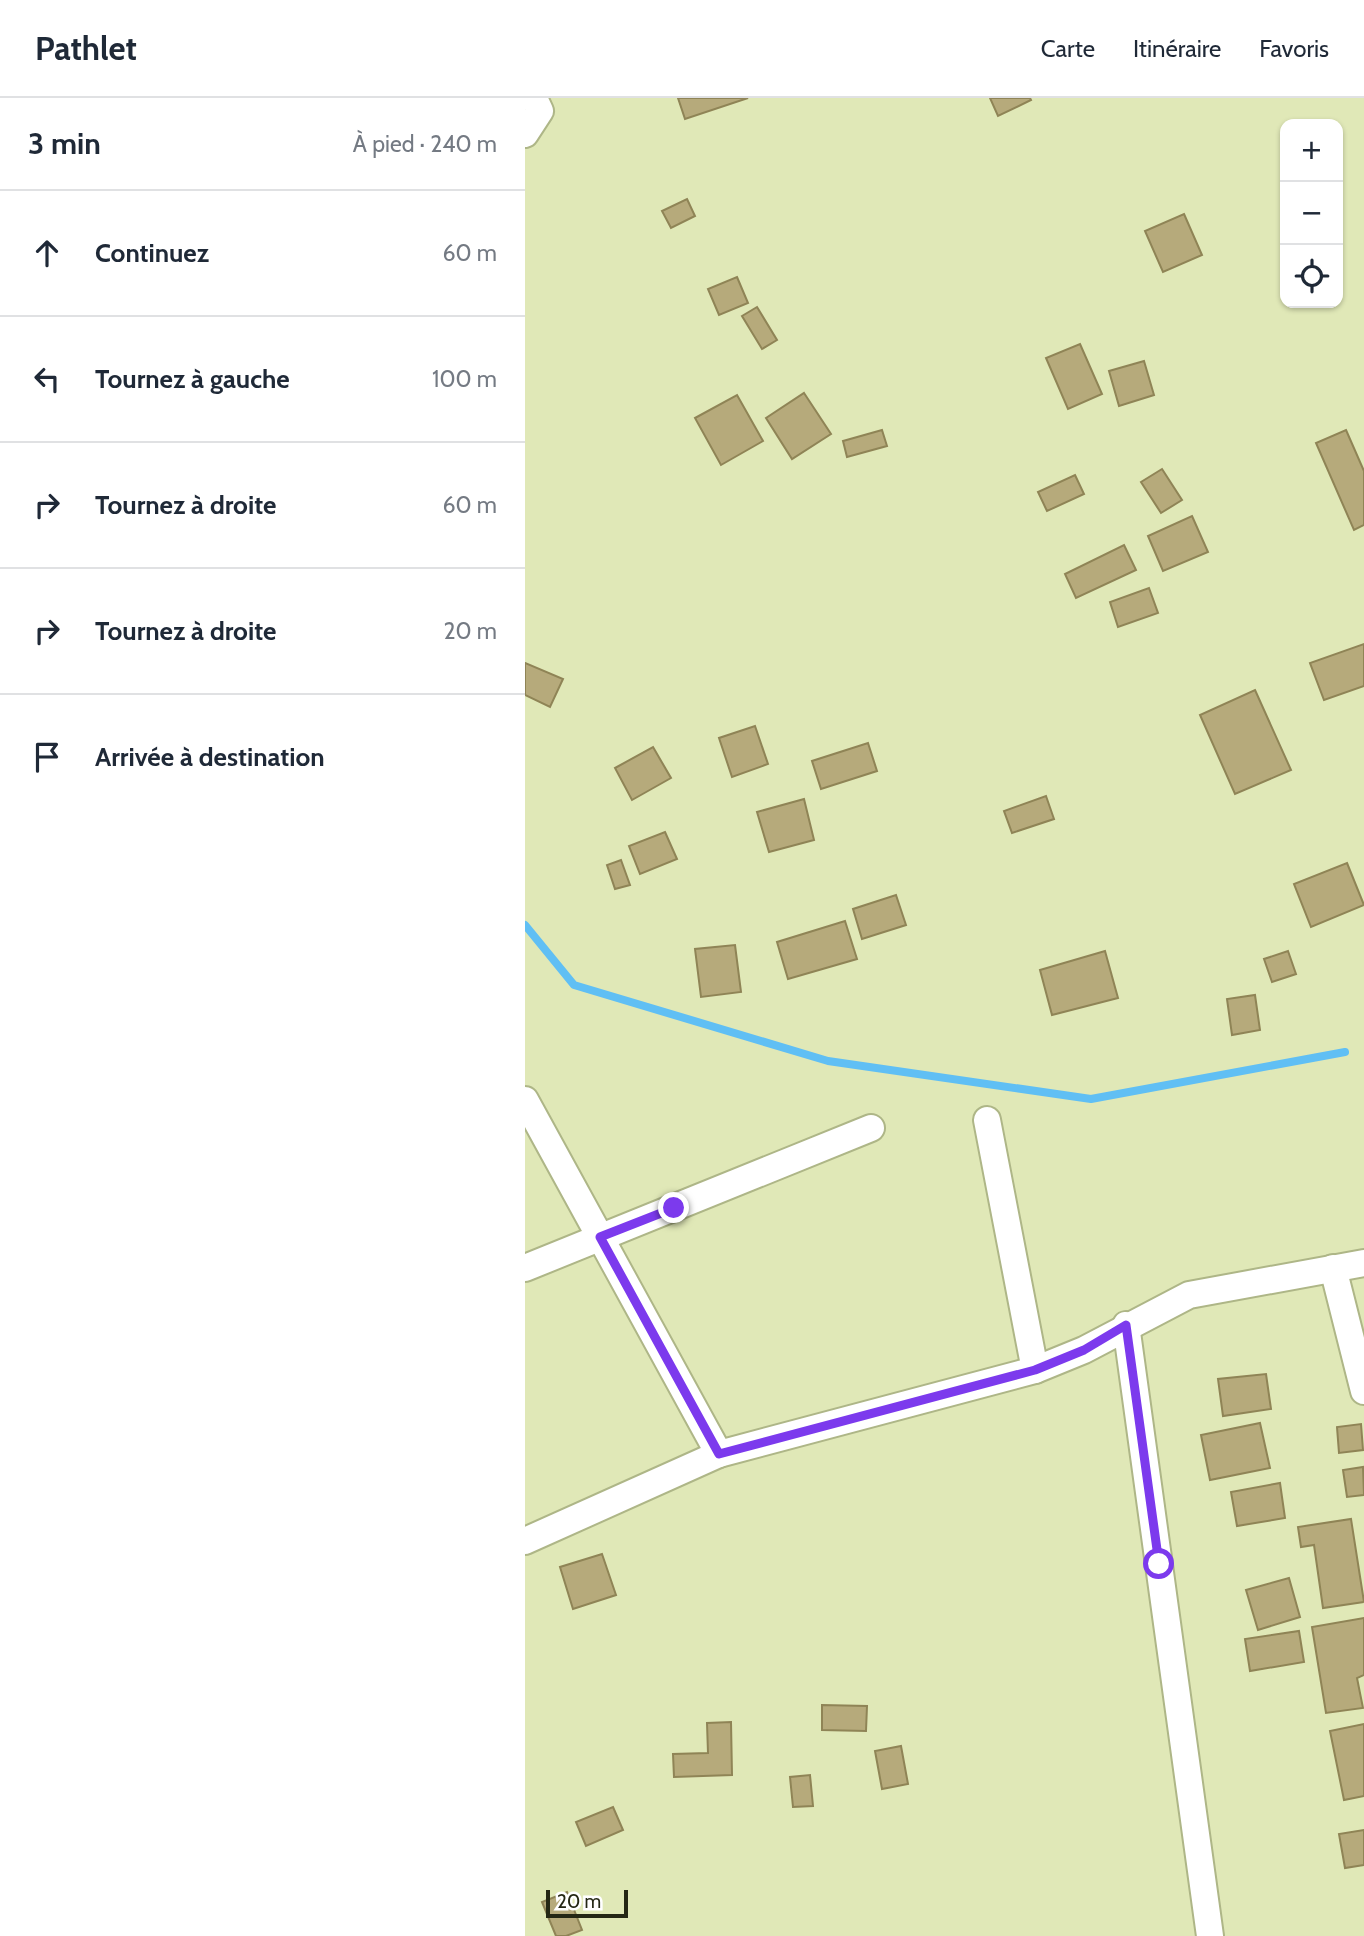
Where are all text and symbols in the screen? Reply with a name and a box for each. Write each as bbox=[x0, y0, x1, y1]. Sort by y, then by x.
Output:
text: Pathlet bbox=[35, 28, 137, 68]
text: Carte bbox=[1041, 34, 1095, 63]
text: Itinéraire bbox=[1133, 34, 1221, 63]
text: Favoris bbox=[1259, 34, 1329, 63]
map controls bbox=[1280, 119, 1343, 308]
button: + bbox=[1280, 119, 1343, 182]
text: 3 min bbox=[28, 125, 101, 162]
text: À pied · 240 m bbox=[353, 130, 497, 158]
button: − bbox=[1280, 182, 1343, 245]
icon: ahead bbox=[28, 234, 66, 272]
text: Continuez bbox=[95, 237, 209, 269]
text: 60 m bbox=[443, 239, 497, 267]
button: locate bbox=[1280, 245, 1343, 308]
icon: left bbox=[28, 360, 66, 398]
text: Tournez à gauche bbox=[95, 363, 290, 395]
text: 100 m bbox=[432, 365, 497, 393]
icon: right bbox=[28, 486, 66, 524]
text: Tournez à droite bbox=[95, 489, 277, 521]
text: 60 m bbox=[443, 491, 497, 519]
icon: right bbox=[28, 612, 66, 650]
text: Tournez à droite bbox=[95, 615, 277, 647]
text: 20 m bbox=[444, 617, 497, 645]
icon: arrive bbox=[28, 738, 66, 776]
text: Arrivée à destination bbox=[95, 741, 325, 773]
route end bbox=[658, 1192, 689, 1223]
route start bbox=[1143, 1548, 1174, 1579]
scale bar bbox=[546, 1887, 628, 1919]
text: 20 m bbox=[557, 1890, 601, 1913]

